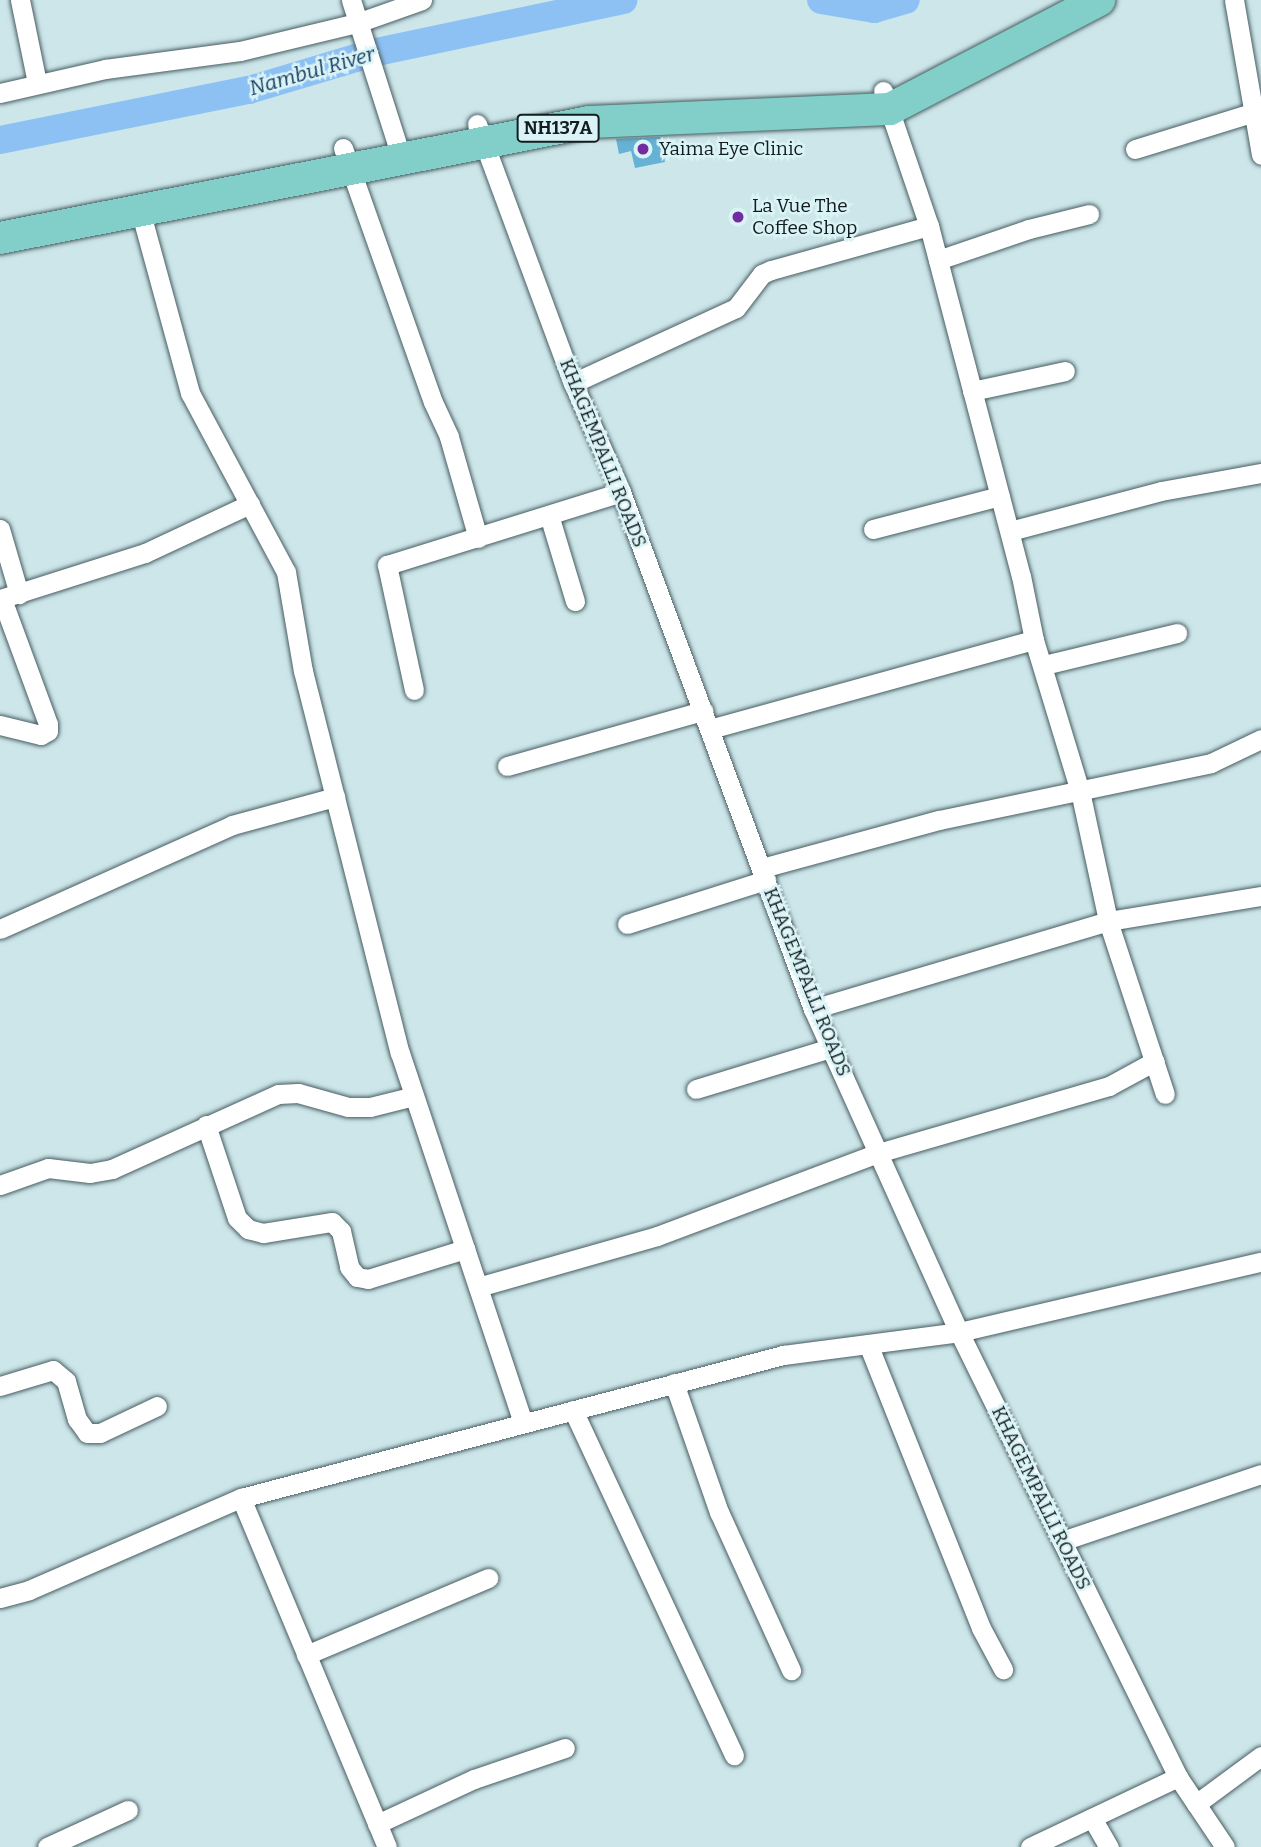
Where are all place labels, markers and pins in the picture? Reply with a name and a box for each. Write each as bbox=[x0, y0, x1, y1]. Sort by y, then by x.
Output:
place label: Yaima Eye Clinic bbox=[659, 138, 803, 160]
marker: Yaima Eye Clinic bbox=[633, 139, 653, 159]
place label: La Vue The Coffee Shop bbox=[752, 195, 857, 239]
marker: La Vue The Coffee Shop bbox=[730, 209, 746, 225]

